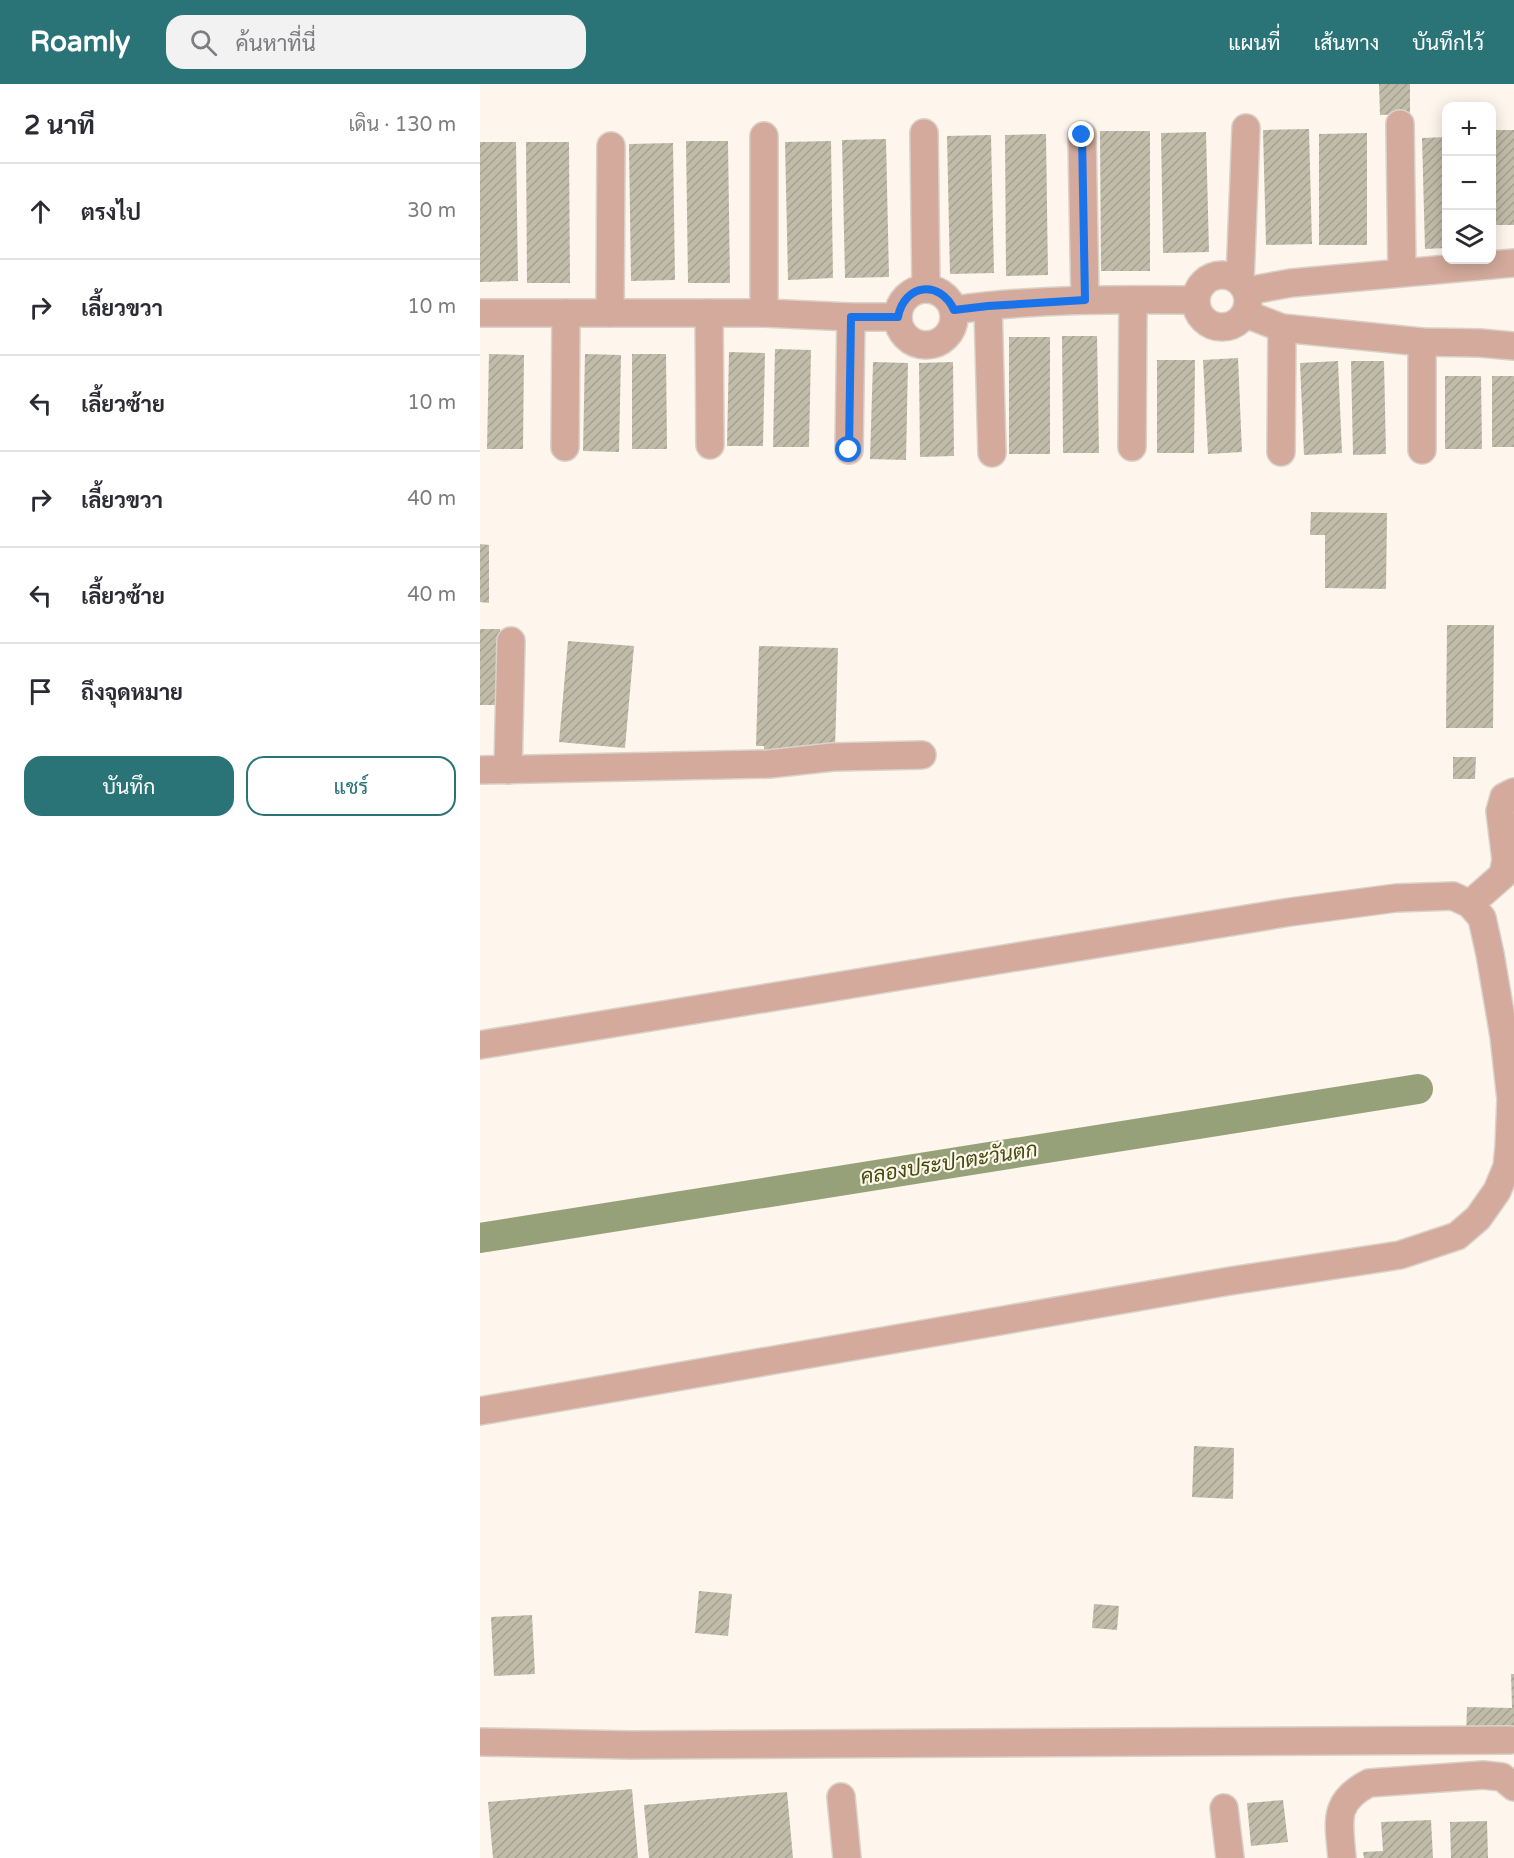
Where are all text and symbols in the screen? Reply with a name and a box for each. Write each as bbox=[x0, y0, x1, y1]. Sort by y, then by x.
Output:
search box bbox=[166, 15, 586, 69]
text: Roamly bbox=[30, 25, 130, 59]
icon: search bbox=[187, 26, 220, 59]
text: ค้นหาที่นี่ bbox=[235, 31, 316, 57]
text: แผนที่ bbox=[1228, 31, 1281, 56]
text: เส้นทาง bbox=[1314, 31, 1379, 56]
text: บันทึกไว้ bbox=[1412, 31, 1484, 56]
map controls bbox=[1442, 102, 1496, 264]
button: + bbox=[1442, 102, 1496, 156]
text: 2 นาที bbox=[24, 110, 95, 141]
text: เดิน · 130 m bbox=[348, 113, 456, 137]
route end bbox=[1068, 121, 1094, 147]
button: − bbox=[1442, 156, 1496, 210]
icon: ahead bbox=[24, 195, 57, 228]
text: 30 m bbox=[407, 199, 456, 223]
text: ตรงไป bbox=[81, 200, 141, 226]
button: layers bbox=[1442, 210, 1496, 264]
icon: right bbox=[24, 291, 57, 324]
text: 10 m bbox=[407, 295, 456, 319]
text: เลี้ยวขวา bbox=[81, 296, 163, 322]
icon: left bbox=[24, 387, 57, 420]
text: 10 m bbox=[407, 391, 456, 415]
text: เลี้ยวซ้าย bbox=[81, 392, 165, 418]
route start bbox=[835, 436, 861, 462]
icon: right bbox=[24, 483, 57, 516]
text: 40 m bbox=[407, 487, 456, 511]
text: เลี้ยวขวา bbox=[81, 488, 163, 514]
icon: left bbox=[24, 579, 57, 612]
text: 40 m bbox=[407, 583, 456, 607]
text: เลี้ยวซ้าย bbox=[81, 584, 165, 610]
icon: arrive bbox=[24, 675, 57, 708]
text: ถึงจุดหมาย bbox=[81, 680, 183, 706]
button: บันทึก bbox=[24, 756, 234, 816]
button: แชร์ bbox=[246, 756, 456, 816]
water label: คลองประปาตะวันตก bbox=[859, 1137, 1039, 1190]

